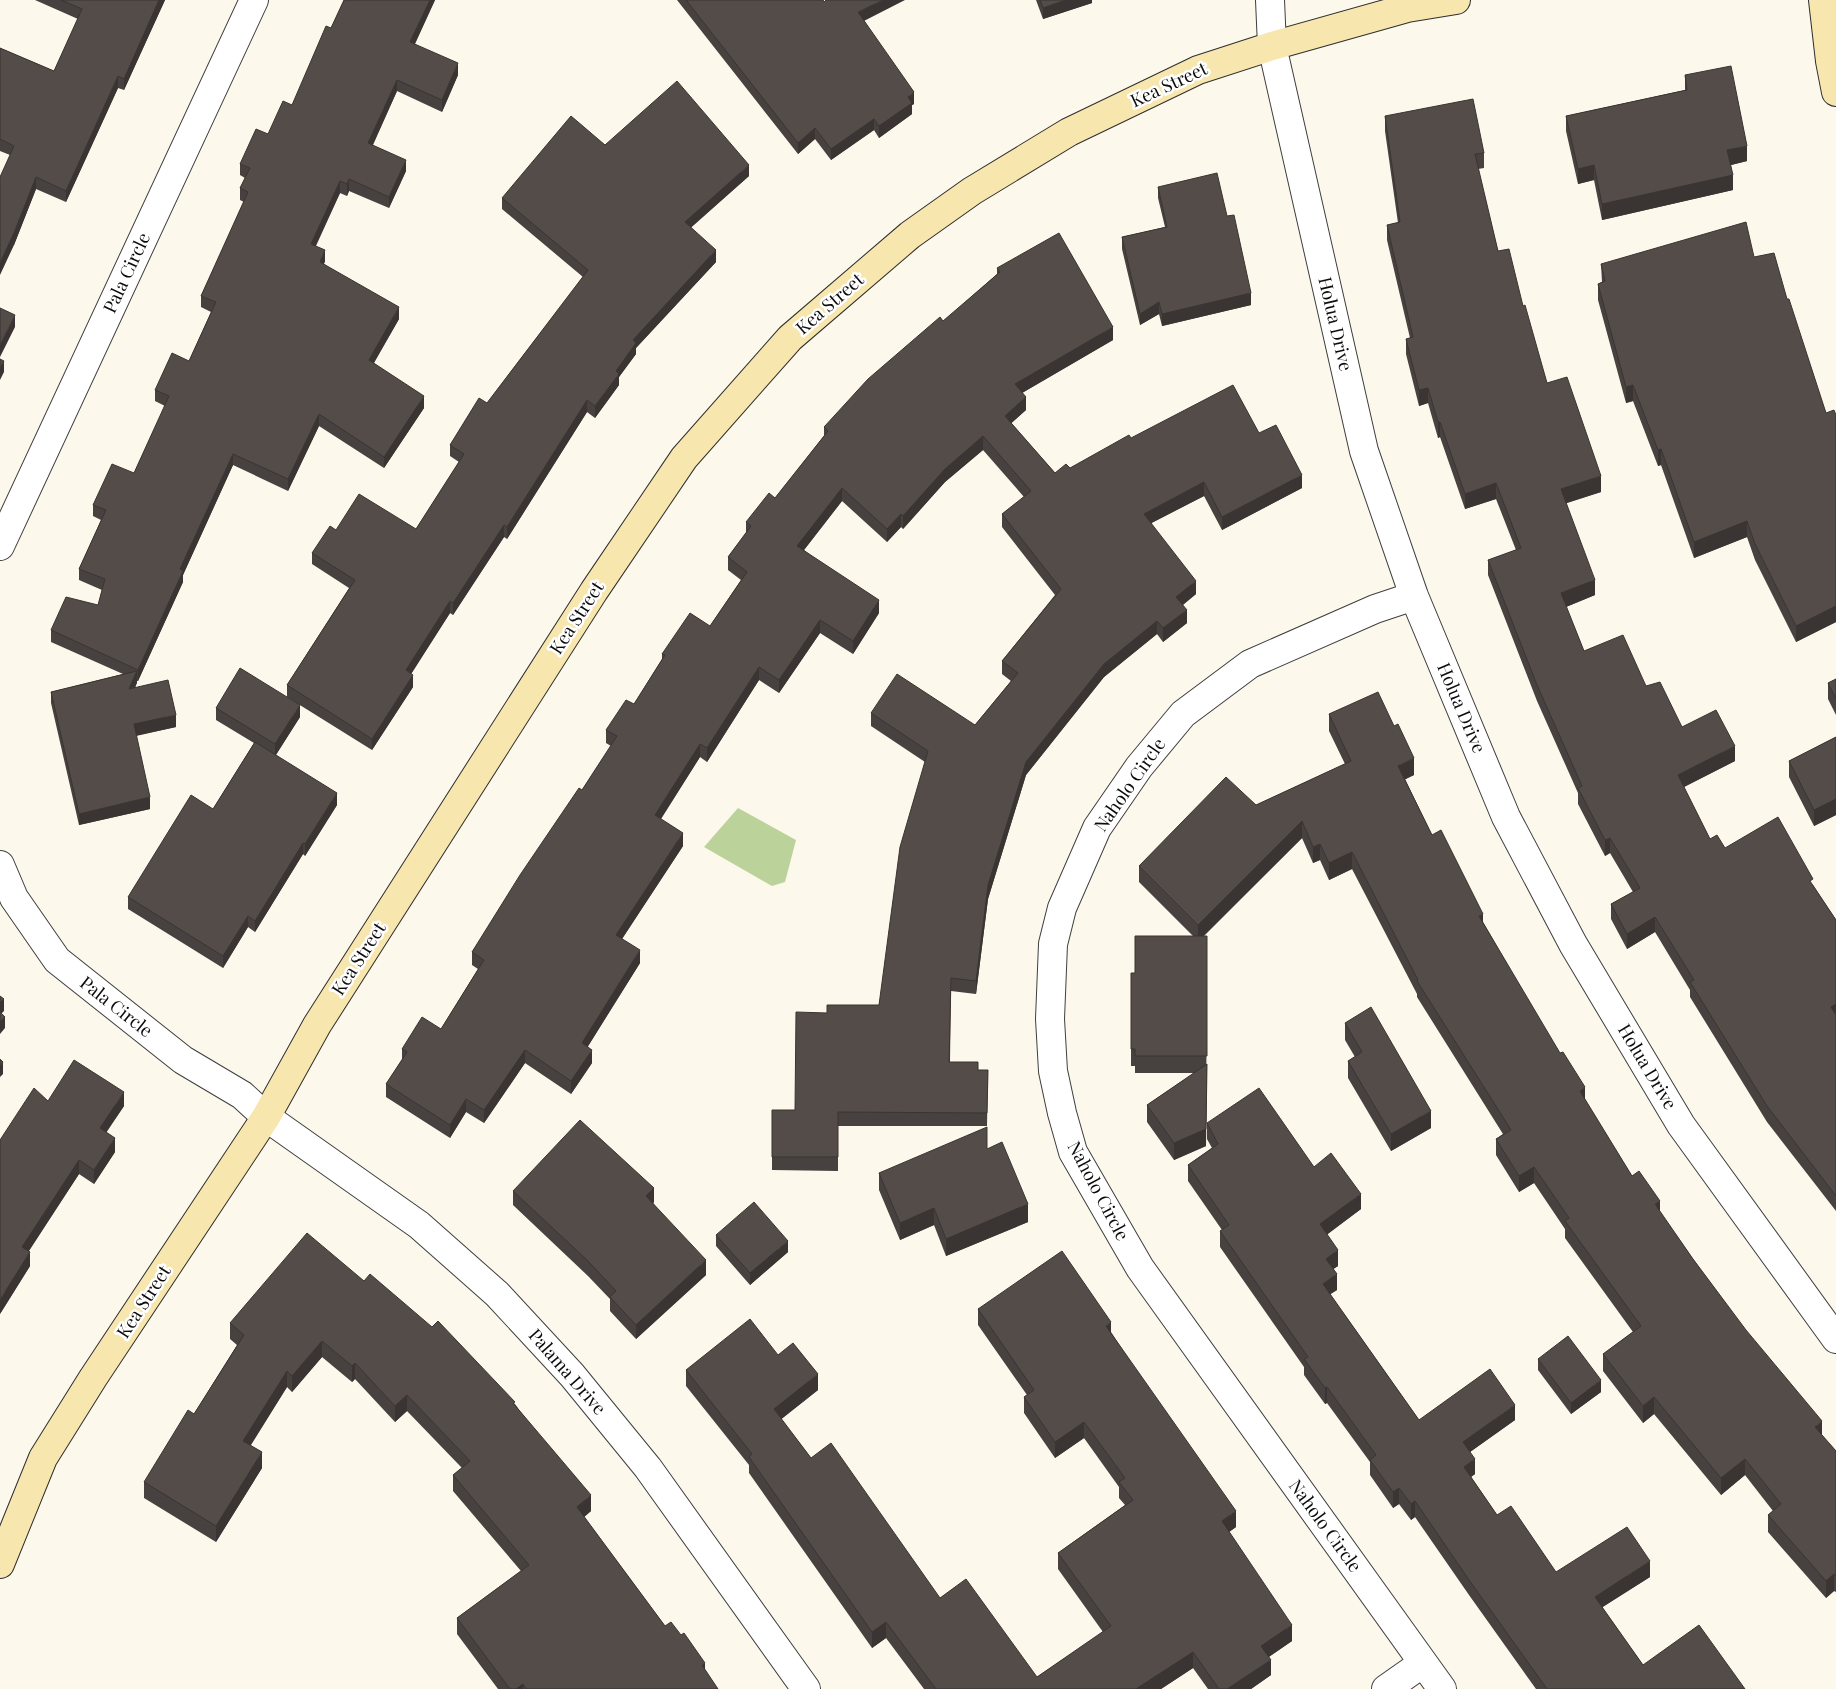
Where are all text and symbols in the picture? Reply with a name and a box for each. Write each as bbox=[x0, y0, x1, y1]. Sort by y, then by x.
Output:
street label: Kea Street bbox=[1126, 56, 1212, 112]
street label: Pala Circle bbox=[97, 229, 155, 317]
street label: Kea Street bbox=[790, 267, 869, 339]
street label: Holua Drive bbox=[1313, 274, 1358, 373]
street label: Kea Street bbox=[544, 576, 609, 659]
street label: Holua Drive bbox=[1432, 659, 1492, 756]
street label: Naholo Circle bbox=[1088, 733, 1170, 836]
street label: Kea Street bbox=[326, 917, 391, 1000]
street label: Pala Circle bbox=[75, 970, 158, 1042]
street label: Holua Drive bbox=[1613, 1019, 1683, 1114]
street label: Naholo Circle bbox=[1063, 1137, 1135, 1244]
street label: Kea Street bbox=[111, 1260, 176, 1343]
street label: Palama Drive bbox=[524, 1323, 612, 1419]
street label: Naholo Circle bbox=[1284, 1474, 1368, 1577]

